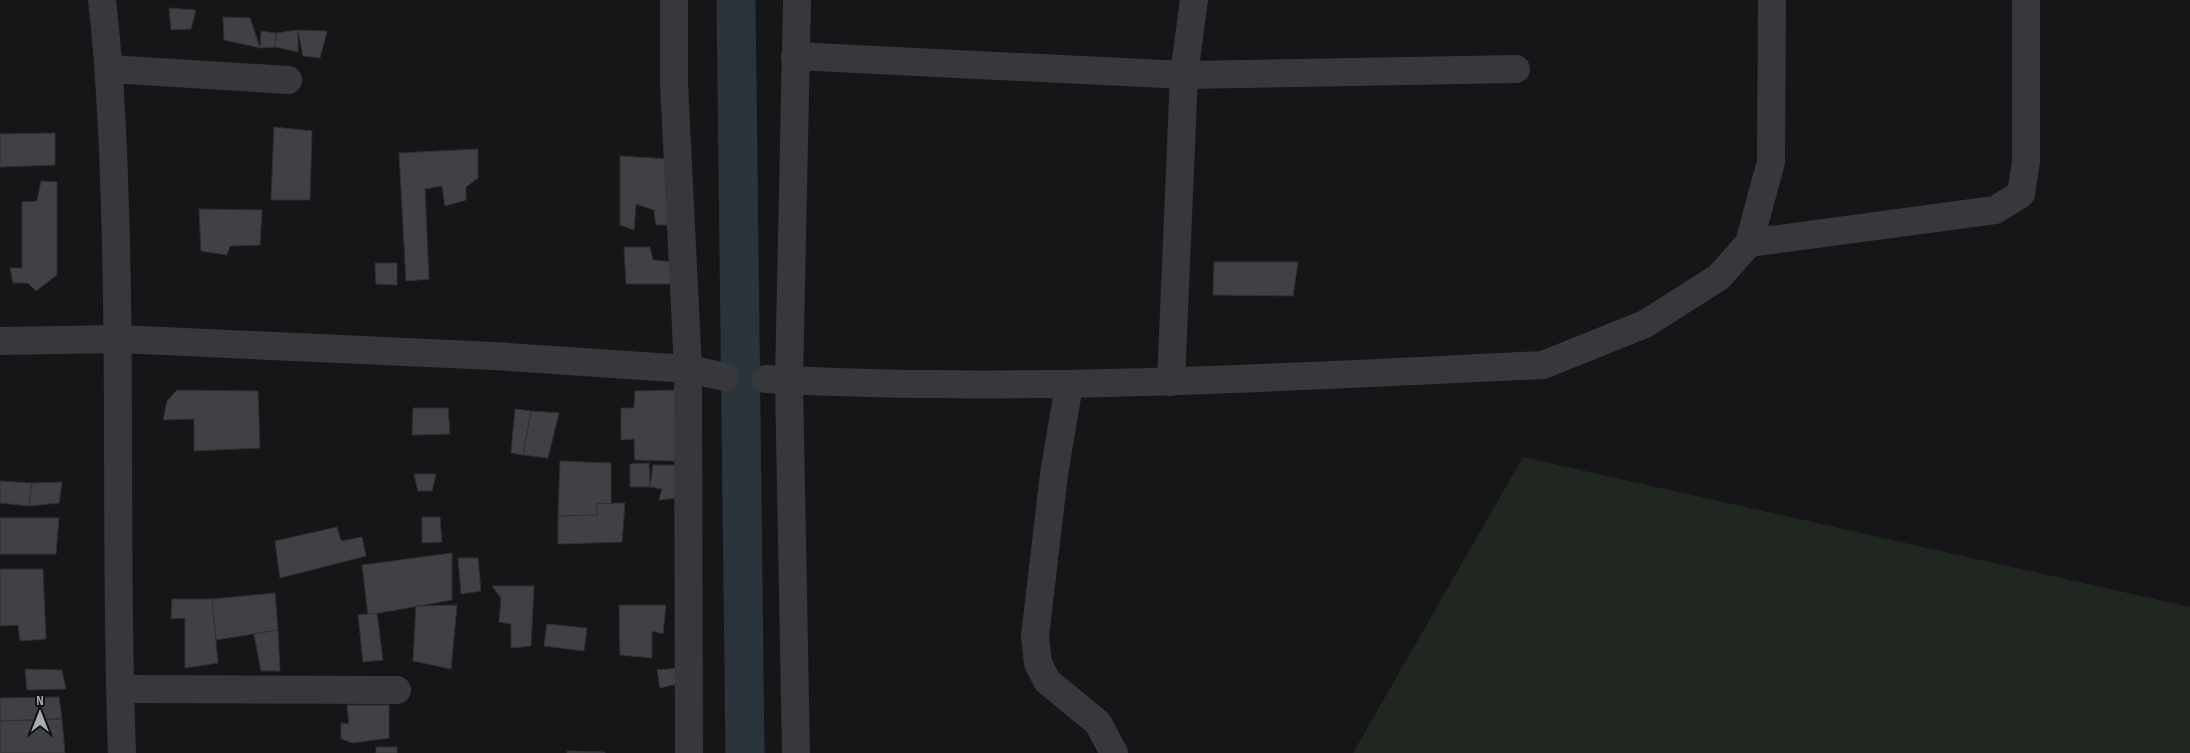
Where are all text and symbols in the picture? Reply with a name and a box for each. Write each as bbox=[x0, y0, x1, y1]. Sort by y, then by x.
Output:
north arrow bbox=[15, 688, 65, 738]
text: N bbox=[36, 692, 44, 709]

